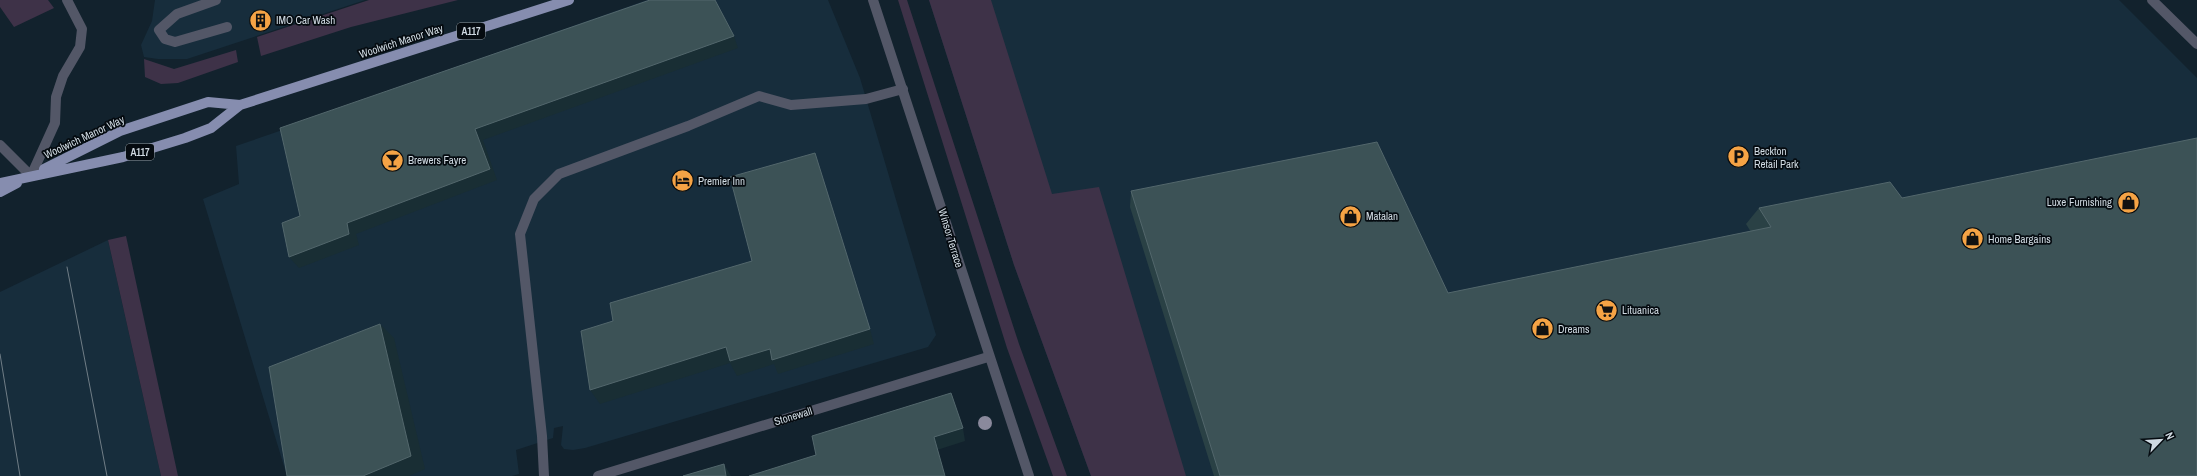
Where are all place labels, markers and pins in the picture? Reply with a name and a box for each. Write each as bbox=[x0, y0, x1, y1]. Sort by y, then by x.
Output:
building icon: IMO Car Wash bbox=[247, 7, 273, 33]
place label: IMO Car Wash bbox=[276, 13, 335, 27]
parking icon: Beckton Retail Park bbox=[1725, 144, 1751, 170]
place label: Beckton Retail Park bbox=[1754, 144, 1799, 171]
bar icon: Brewers Fayre bbox=[379, 147, 405, 173]
place label: Brewers Fayre bbox=[408, 153, 466, 167]
hotel icon: Premier Inn bbox=[669, 168, 695, 194]
place label: Premier Inn bbox=[698, 174, 745, 188]
shop icon: Luxe Furnishing bbox=[2115, 189, 2141, 215]
place label: Luxe Furnishing bbox=[2047, 195, 2112, 209]
shop icon: Matalan bbox=[1338, 203, 1364, 229]
place label: Matalan bbox=[1366, 209, 1398, 223]
shop icon: Home Bargains bbox=[1960, 226, 1986, 252]
place label: Home Bargains bbox=[1988, 232, 2051, 246]
supermarket icon: Lituanica bbox=[1593, 297, 1619, 323]
place label: Lituanica bbox=[1622, 303, 1659, 317]
shop icon: Dreams bbox=[1529, 316, 1555, 342]
place label: Dreams bbox=[1558, 322, 1590, 336]

